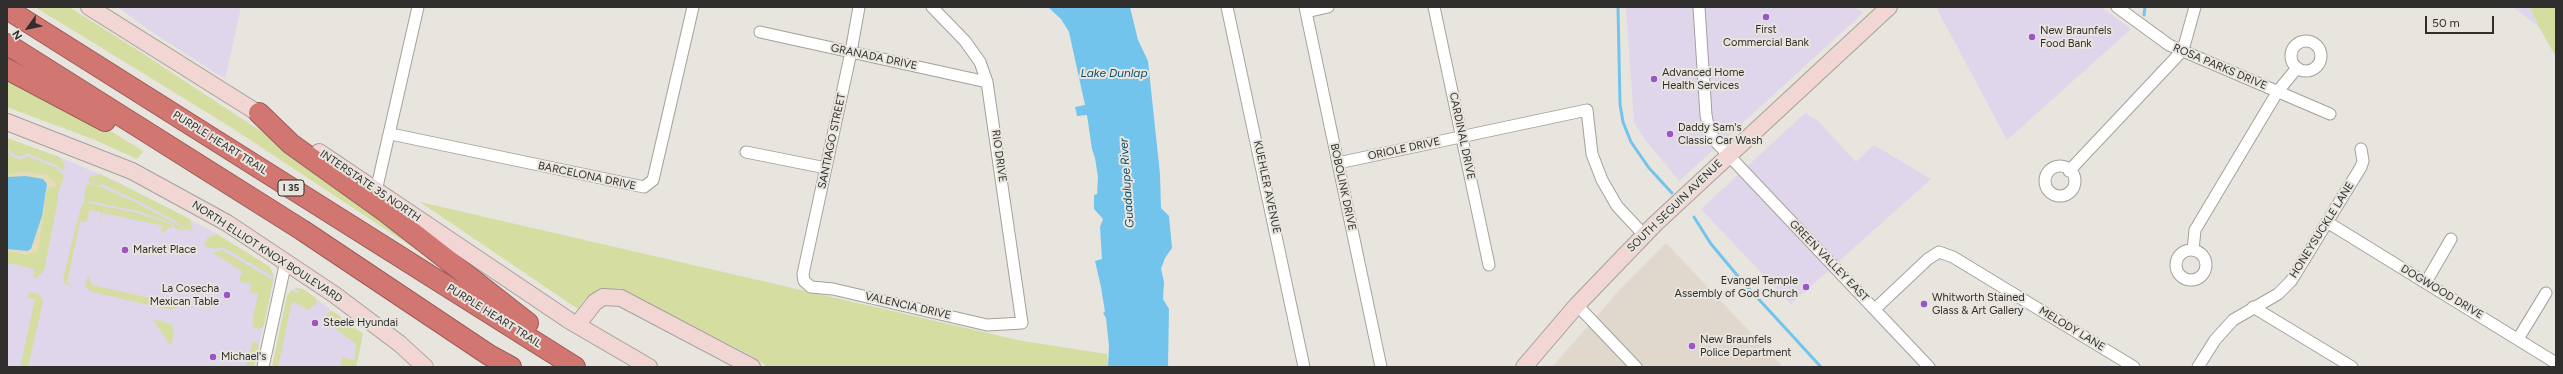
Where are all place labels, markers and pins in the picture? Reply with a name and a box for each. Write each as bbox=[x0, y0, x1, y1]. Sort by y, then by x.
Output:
marker: First Commercial Bank bbox=[1761, 12, 1771, 22]
place label: First Commercial Bank bbox=[1723, 23, 1809, 49]
place label: New Braunfels Food Bank bbox=[2040, 24, 2112, 50]
marker: New Braunfels Food Bank bbox=[2027, 32, 2037, 42]
place label: Advanced Home Health Services bbox=[1662, 66, 1744, 92]
marker: Advanced Home Health Services bbox=[1649, 74, 1659, 84]
place label: Daddy Sam's Classic Car Wash bbox=[1678, 121, 1762, 147]
marker: Daddy Sam's Classic Car Wash bbox=[1665, 129, 1675, 139]
place label: Market Place bbox=[133, 243, 196, 257]
marker: Market Place bbox=[120, 245, 130, 255]
place label: Evangel Temple Assembly of God Church bbox=[1674, 274, 1798, 300]
place label: La Cosecha Mexican Table bbox=[150, 282, 219, 308]
marker: Evangel Temple Assembly of God Church bbox=[1801, 282, 1811, 292]
marker: La Cosecha Mexican Table bbox=[222, 290, 232, 300]
place label: Whitworth Stained Glass & Art Gallery bbox=[1932, 291, 2025, 317]
marker: Whitworth Stained Glass & Art Gallery bbox=[1919, 299, 1929, 309]
place label: Steele Hyundai bbox=[323, 316, 398, 330]
marker: Steele Hyundai bbox=[310, 318, 320, 328]
place label: New Braunfels Police Department bbox=[1700, 333, 1792, 359]
marker: New Braunfels Police Department bbox=[1687, 341, 1697, 351]
place label: Michael's bbox=[221, 350, 266, 364]
marker: Michael's bbox=[208, 352, 218, 362]

